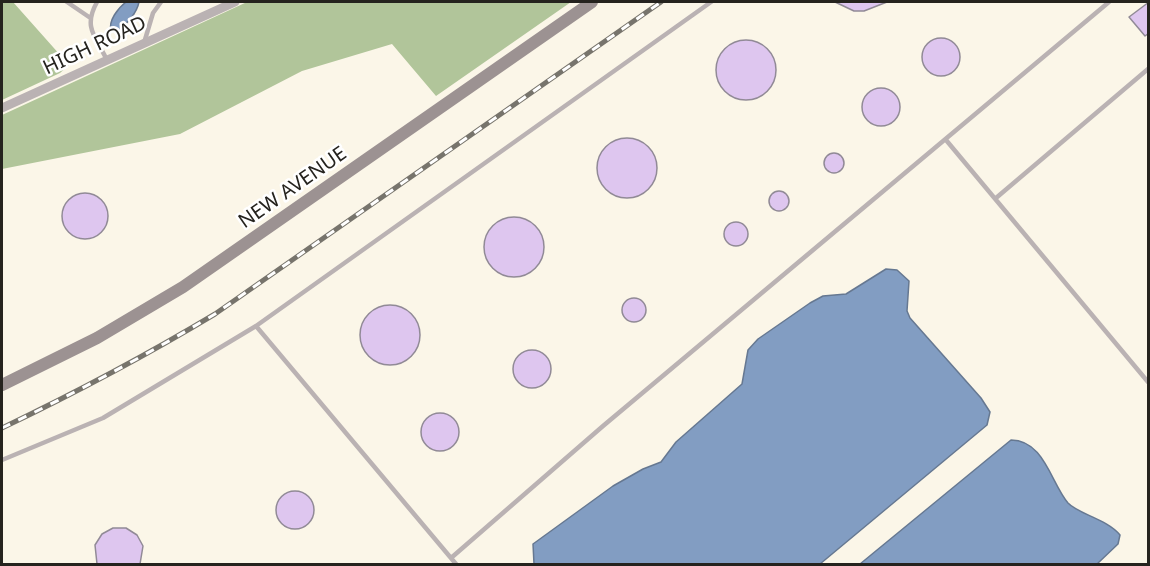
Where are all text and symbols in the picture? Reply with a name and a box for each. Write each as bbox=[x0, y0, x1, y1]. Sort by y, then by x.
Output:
street label: HIGH ROAD bbox=[40, 12, 150, 80]
street label: NEW AVENUE bbox=[234, 142, 352, 234]

